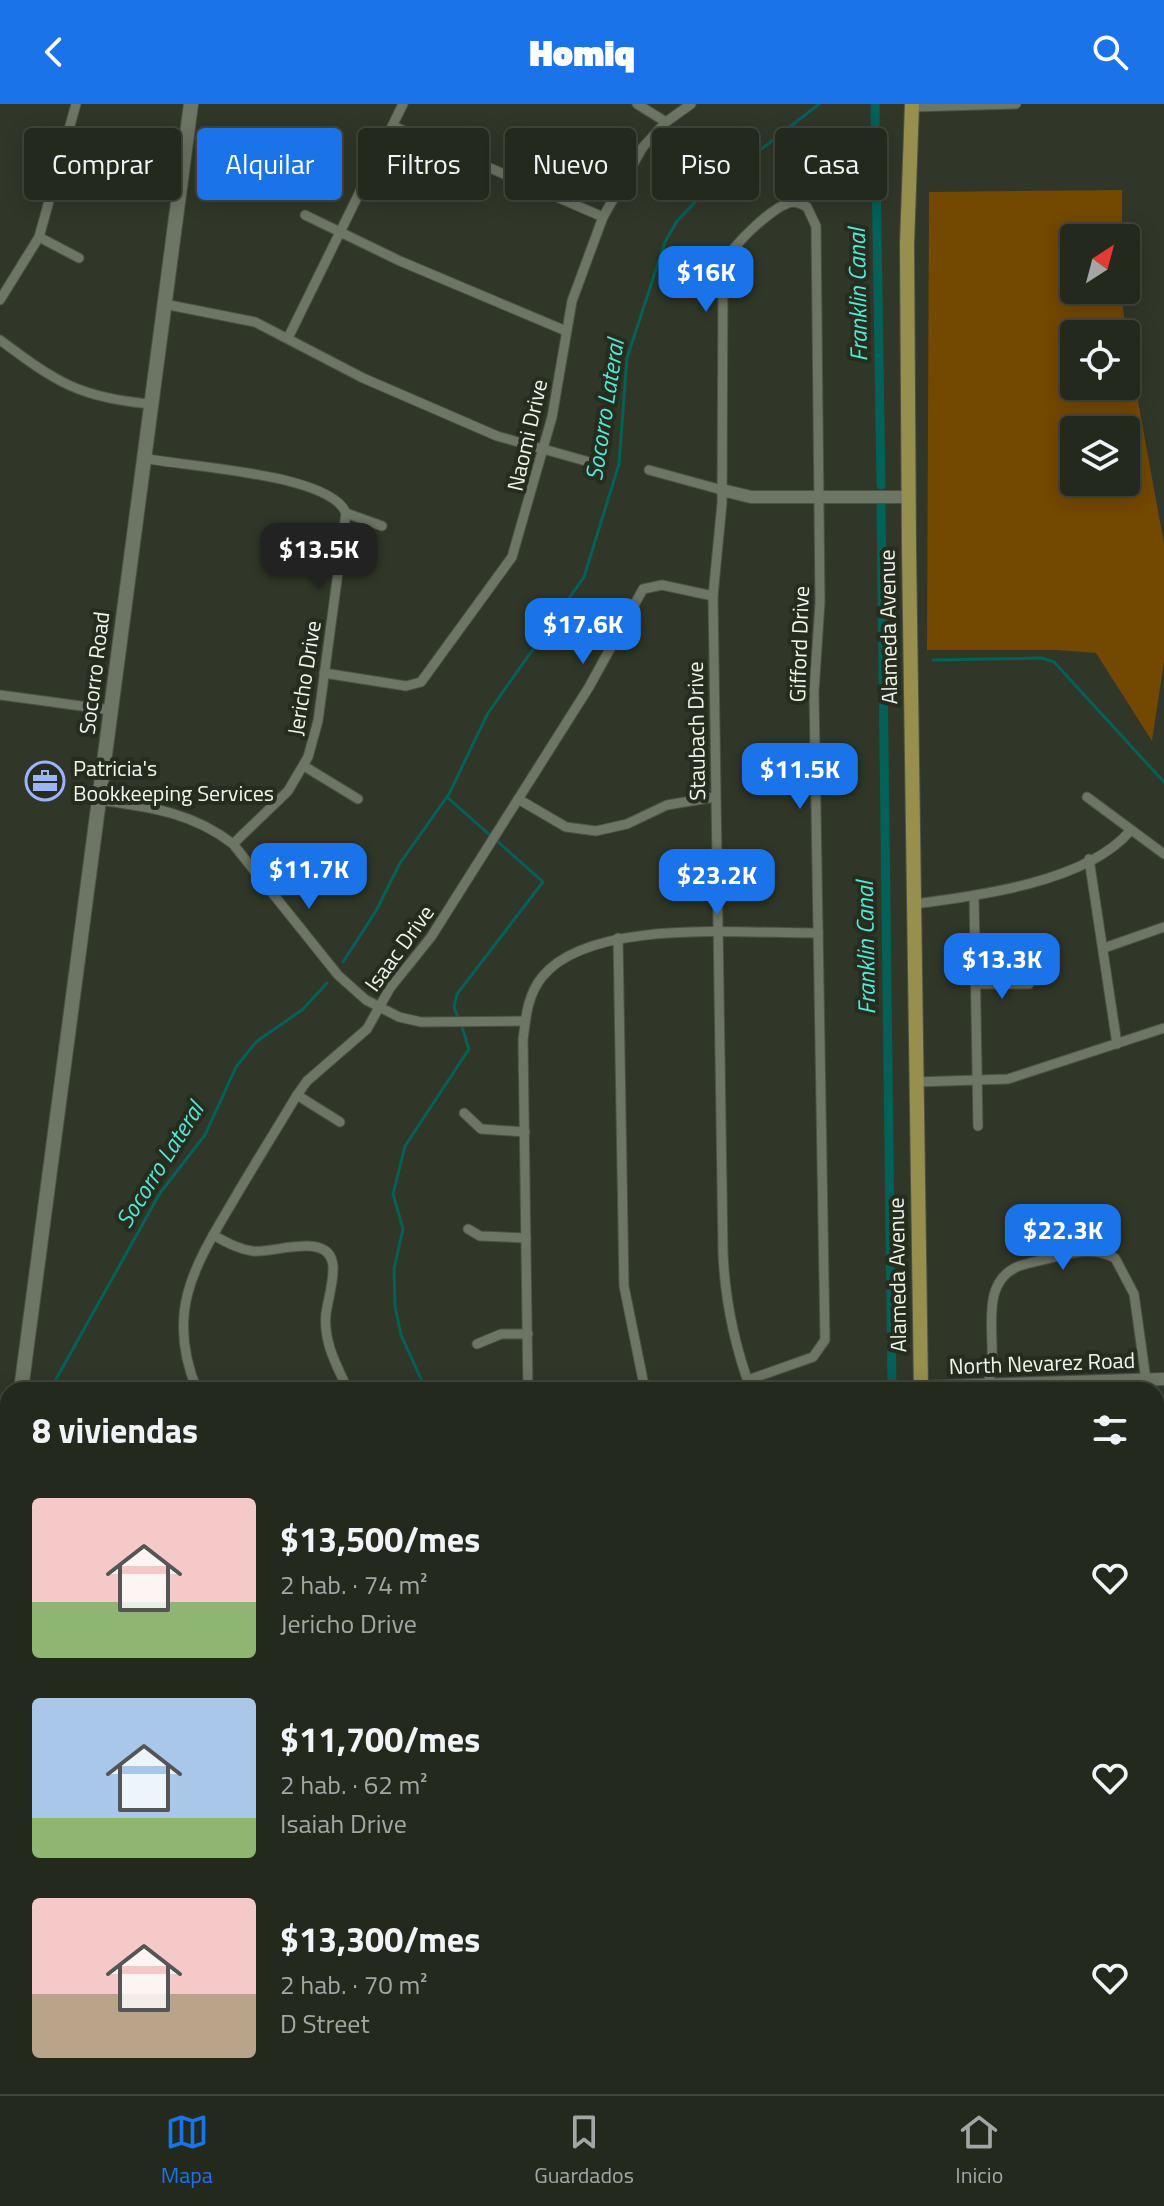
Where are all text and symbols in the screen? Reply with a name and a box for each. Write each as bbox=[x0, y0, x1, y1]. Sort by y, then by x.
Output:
text: Homiq bbox=[529, 25, 635, 80]
icon: back bbox=[32, 30, 76, 74]
icon: search bbox=[1088, 30, 1132, 74]
chip: Comprar bbox=[24, 128, 181, 200]
chip: Alquilar bbox=[197, 128, 342, 200]
chip: Filtros bbox=[358, 128, 489, 200]
chip: Nuevo bbox=[505, 128, 636, 200]
chip: Piso bbox=[652, 128, 759, 200]
chip: Casa bbox=[775, 128, 887, 200]
north arrow bbox=[1060, 224, 1140, 304]
map controls bbox=[1060, 224, 1140, 496]
water label: Franklin Canal bbox=[838, 225, 876, 362]
pin: $16K bbox=[659, 246, 753, 314]
text: $16K bbox=[676, 252, 736, 291]
button: locate bbox=[1060, 320, 1140, 400]
water label: Socorro Lateral bbox=[575, 334, 633, 483]
street label: Naomi Drive bbox=[498, 376, 556, 494]
button: layers bbox=[1060, 416, 1140, 496]
pin: $13.5K bbox=[254, 523, 384, 591]
text: $13.5K bbox=[279, 529, 359, 568]
street label: Alameda Avenue bbox=[870, 549, 906, 705]
street label: Gifford Drive bbox=[780, 585, 818, 703]
pin: $17.6K bbox=[518, 598, 648, 666]
text: $17.6K bbox=[543, 604, 623, 643]
street label: Socorro Road bbox=[70, 610, 118, 736]
street label: Jericho Drive bbox=[278, 618, 330, 738]
street label: Staubach Drive bbox=[678, 661, 714, 801]
pin: $11.5K bbox=[735, 743, 865, 811]
text: $11.5K bbox=[760, 749, 840, 788]
place label: Patricia's Bookkeeping Services bbox=[73, 751, 274, 810]
office icon: Patricia's Bookkeeping Services bbox=[24, 760, 66, 802]
pin: $11.7K bbox=[244, 843, 374, 911]
text: $11.7K bbox=[269, 849, 349, 888]
pin: $23.2K bbox=[652, 849, 782, 917]
text: $23.2K bbox=[677, 855, 757, 894]
water label: Franklin Canal bbox=[846, 878, 884, 1015]
street label: Isaac Drive bbox=[356, 897, 442, 999]
pin: $13.3K bbox=[937, 933, 1067, 1001]
text: $13.3K bbox=[962, 939, 1042, 978]
water label: Socorro Lateral bbox=[106, 1092, 214, 1234]
street label: Alameda Avenue bbox=[879, 1197, 915, 1353]
pin: $22.3K bbox=[998, 1204, 1128, 1272]
text: $22.3K bbox=[1023, 1210, 1103, 1249]
street label: North Nevarez Road bbox=[948, 1343, 1136, 1383]
text: 8 viviendas bbox=[32, 1404, 198, 1456]
icon: filters bbox=[1088, 1408, 1132, 1452]
text: $13,500/mes bbox=[280, 1513, 480, 1565]
icon: home bbox=[96, 1530, 192, 1626]
icon: heart bbox=[1088, 1556, 1132, 1600]
text: 2 hab. · 74 m² bbox=[280, 1565, 428, 1604]
text: Jericho Drive bbox=[280, 1604, 417, 1643]
text: $11,700/mes bbox=[280, 1713, 480, 1765]
icon: home bbox=[96, 1730, 192, 1826]
icon: heart bbox=[1088, 1756, 1132, 1800]
text: 2 hab. · 62 m² bbox=[280, 1765, 428, 1804]
text: Isaiah Drive bbox=[280, 1804, 407, 1843]
text: $13,300/mes bbox=[280, 1913, 480, 1965]
icon: home bbox=[96, 1930, 192, 2026]
icon: heart bbox=[1088, 1956, 1132, 2000]
text: 2 hab. · 70 m² bbox=[280, 1965, 428, 2004]
text: D Street bbox=[280, 2004, 370, 2043]
tab: Mapa bbox=[161, 2110, 213, 2192]
tab: Guardados bbox=[534, 2110, 634, 2192]
tab: Inicio bbox=[955, 2110, 1003, 2192]

